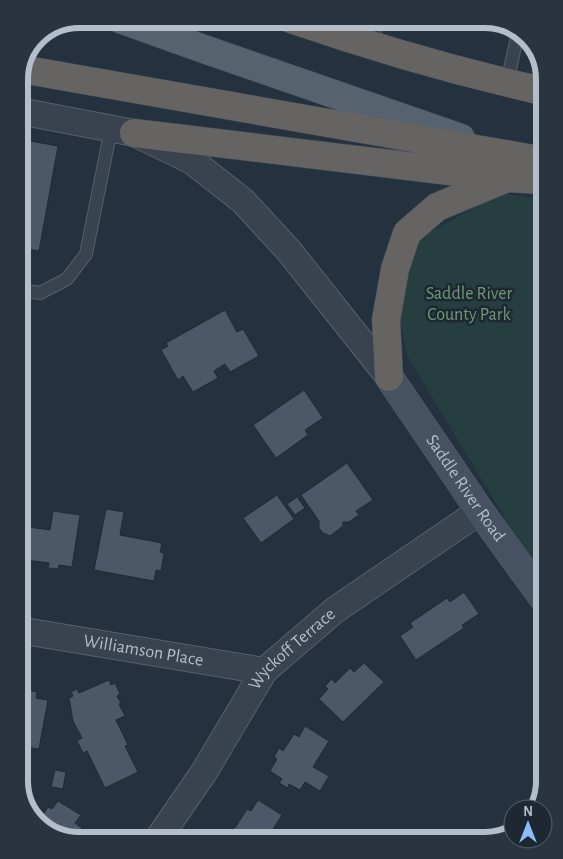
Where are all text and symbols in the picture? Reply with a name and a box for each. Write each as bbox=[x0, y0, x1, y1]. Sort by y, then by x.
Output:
park label: Saddle River County Park bbox=[426, 285, 512, 324]
street label: Saddle River Road bbox=[422, 432, 508, 545]
street label: Wyckoff Terrace bbox=[246, 605, 339, 693]
street label: Williamson Place bbox=[82, 632, 205, 670]
north arrow bbox=[503, 799, 553, 849]
text: N bbox=[523, 805, 533, 819]

